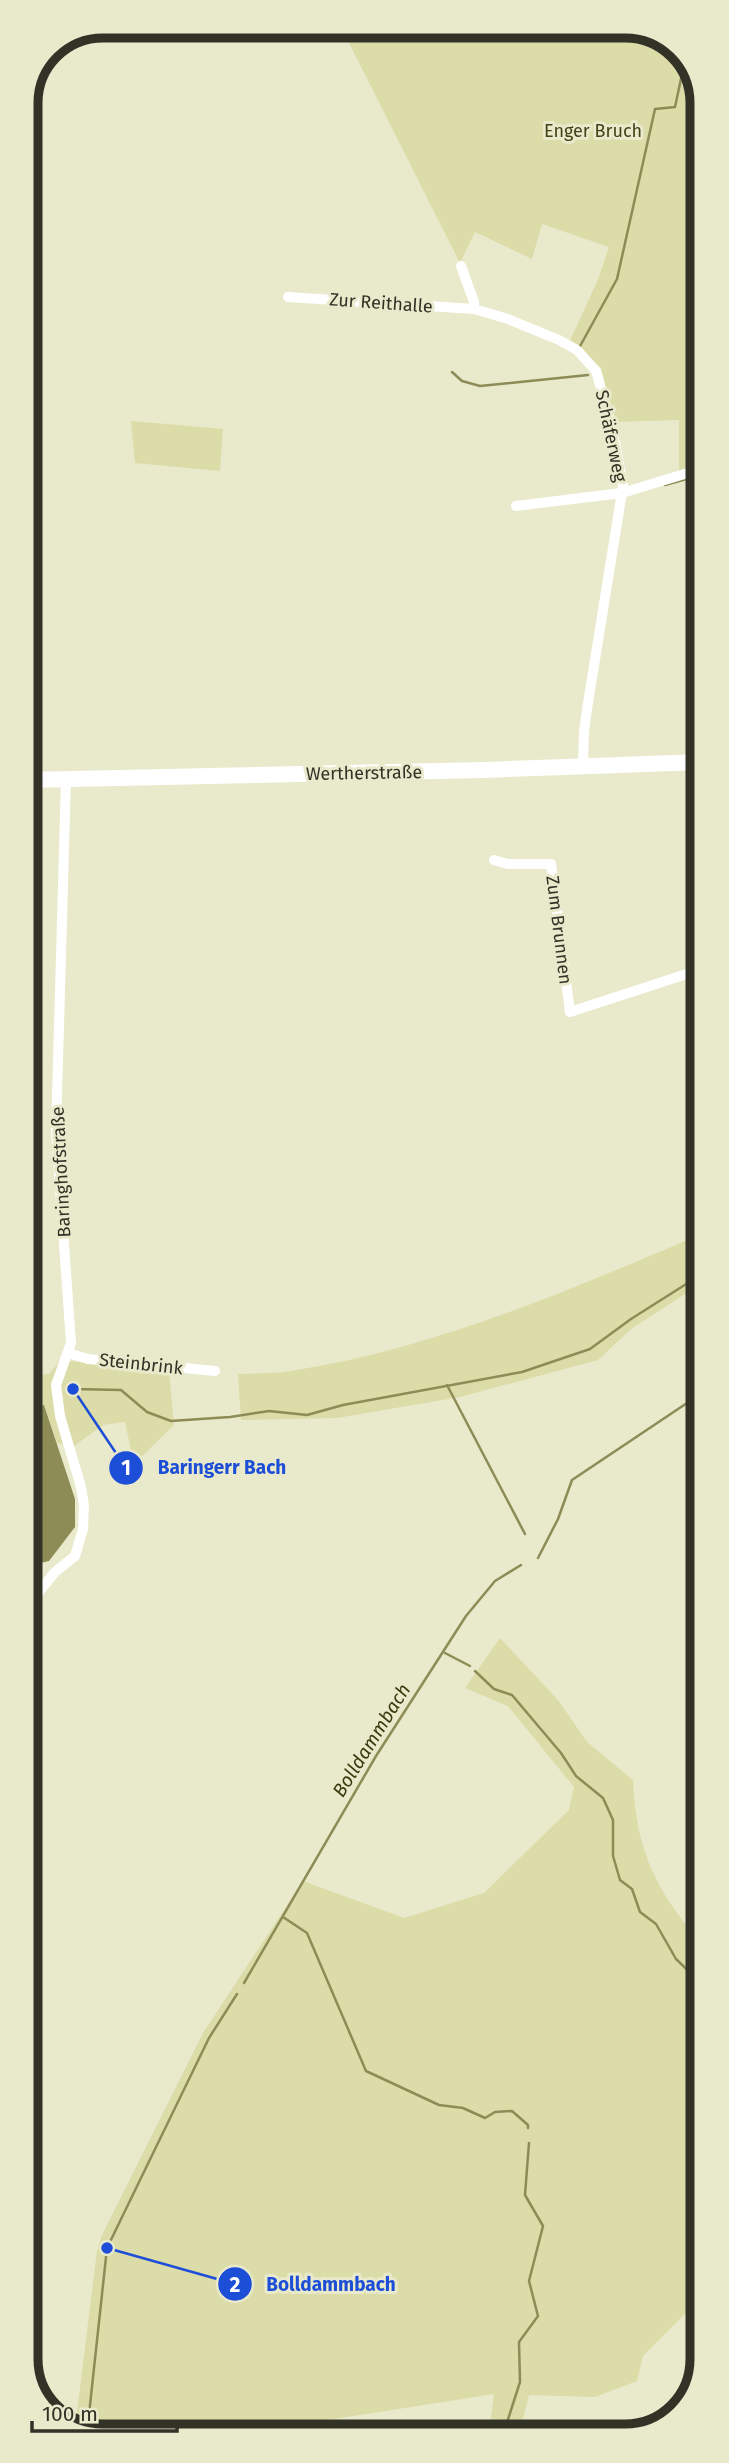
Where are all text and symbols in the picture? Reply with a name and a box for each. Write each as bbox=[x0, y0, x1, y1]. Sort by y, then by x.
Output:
park label: Enger Bruch bbox=[544, 120, 642, 142]
street label: Zur Reithalle bbox=[329, 288, 433, 318]
street label: Schäferweg bbox=[591, 388, 632, 485]
street label: Wertherstraße bbox=[306, 761, 422, 785]
street label: Zum Brunnen bbox=[541, 874, 577, 986]
street label: Baringhofstraße bbox=[47, 1106, 75, 1238]
street label: Steinbrink bbox=[98, 1349, 185, 1379]
callout: Baringerr Bach bbox=[109, 1448, 300, 1488]
text: 1 bbox=[121, 1455, 131, 1481]
text: Baringerr Bach bbox=[158, 1456, 286, 1479]
water label: Bolldammbach bbox=[327, 1679, 415, 1801]
callout: Bolldammbach bbox=[217, 2264, 410, 2304]
text: 2 bbox=[230, 2272, 241, 2298]
text: Bolldammbach bbox=[266, 2273, 396, 2296]
scale bar bbox=[32, 2390, 177, 2434]
text: 100 m bbox=[42, 2401, 98, 2427]

